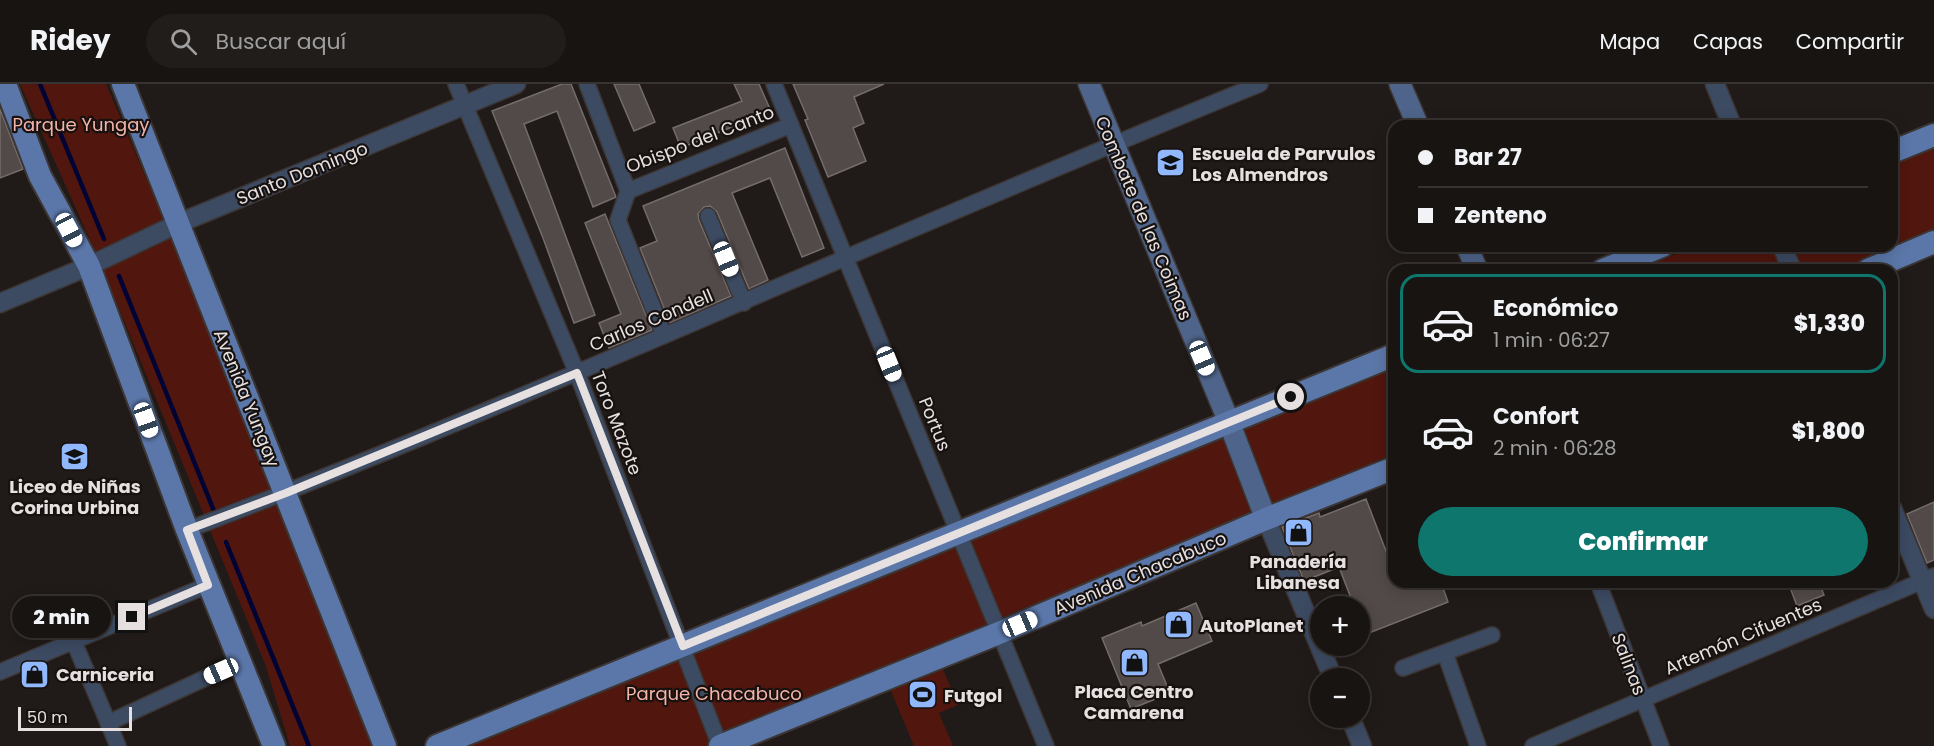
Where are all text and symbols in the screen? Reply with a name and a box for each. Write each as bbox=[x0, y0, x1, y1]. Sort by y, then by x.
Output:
search box bbox=[146, 14, 566, 68]
text: Ridey bbox=[30, 21, 110, 60]
icon: search bbox=[167, 25, 200, 58]
text: Buscar aquí bbox=[215, 26, 346, 57]
text: Mapa bbox=[1599, 27, 1660, 56]
text: Capas bbox=[1693, 27, 1763, 56]
text: Compartir bbox=[1796, 27, 1904, 56]
street label: Obispo del Canto bbox=[622, 99, 778, 179]
park label: Parque Yungay bbox=[13, 112, 149, 137]
street label: Combate de las Coimas bbox=[1090, 112, 1198, 324]
street label: Santo Domingo bbox=[233, 135, 371, 211]
place label: Escuela de Parvulos Los Almendros bbox=[1192, 141, 1376, 187]
text: Bar 27 bbox=[1454, 142, 1522, 173]
school or university icon: Escuela de Parvulos Los Almendros bbox=[1155, 147, 1187, 179]
text: Zenteno bbox=[1454, 200, 1547, 231]
car bbox=[53, 210, 85, 250]
car bbox=[711, 239, 741, 279]
street label: Carlos Condell bbox=[585, 283, 717, 357]
text: Económico bbox=[1493, 293, 1618, 324]
icon: car bbox=[1421, 297, 1475, 351]
text: $1,330 bbox=[1794, 308, 1865, 339]
street label: Avenida Yungay bbox=[208, 325, 286, 471]
text: 1 min · 06:27 bbox=[1493, 326, 1610, 354]
car bbox=[1187, 338, 1217, 378]
car bbox=[874, 344, 904, 384]
street label: Toro Mazote bbox=[586, 367, 648, 479]
route start bbox=[1277, 383, 1304, 410]
street label: Portus bbox=[913, 393, 957, 455]
car bbox=[131, 400, 161, 440]
text: Confort bbox=[1493, 401, 1579, 432]
icon: car bbox=[1421, 405, 1475, 459]
text: $1,800 bbox=[1792, 416, 1865, 447]
text: 2 min · 06:28 bbox=[1493, 434, 1617, 462]
school or university icon: Liceo de Niñas Corina Urbina bbox=[59, 441, 91, 473]
place label: Liceo de Niñas Corina Urbina bbox=[9, 474, 141, 520]
button: Confirmar bbox=[1418, 507, 1868, 576]
shop icon: Panadería Libanesa bbox=[1282, 516, 1314, 548]
street label: Avenida Chacabuco bbox=[1050, 525, 1230, 621]
place label: Panadería Libanesa bbox=[1250, 549, 1346, 595]
street label: Artemón Cifuentes bbox=[1661, 592, 1825, 680]
callout: 2 min bbox=[12, 596, 111, 638]
map controls bbox=[1310, 596, 1370, 728]
button: + bbox=[1310, 596, 1370, 656]
text: 2 min bbox=[33, 603, 90, 631]
route end bbox=[118, 603, 145, 630]
car bbox=[1000, 609, 1040, 639]
shop icon: AutoPlanet bbox=[1163, 609, 1195, 641]
place label: AutoPlanet bbox=[1200, 613, 1303, 638]
street label: Salinas bbox=[1606, 629, 1652, 699]
shop icon: Placa Centro Camarena bbox=[1118, 646, 1150, 678]
car bbox=[201, 655, 241, 687]
shop icon: Carniceria bbox=[19, 658, 51, 690]
place label: Carniceria bbox=[56, 662, 154, 687]
button: − bbox=[1310, 668, 1370, 728]
sports icon: Futgol bbox=[907, 679, 939, 711]
place label: Placa Centro Camarena bbox=[1074, 679, 1194, 725]
park label: Parque Chacabuco bbox=[626, 681, 802, 706]
place label: Futgol bbox=[944, 683, 1002, 708]
scale bar bbox=[18, 704, 132, 732]
text: 50 m bbox=[27, 706, 68, 729]

